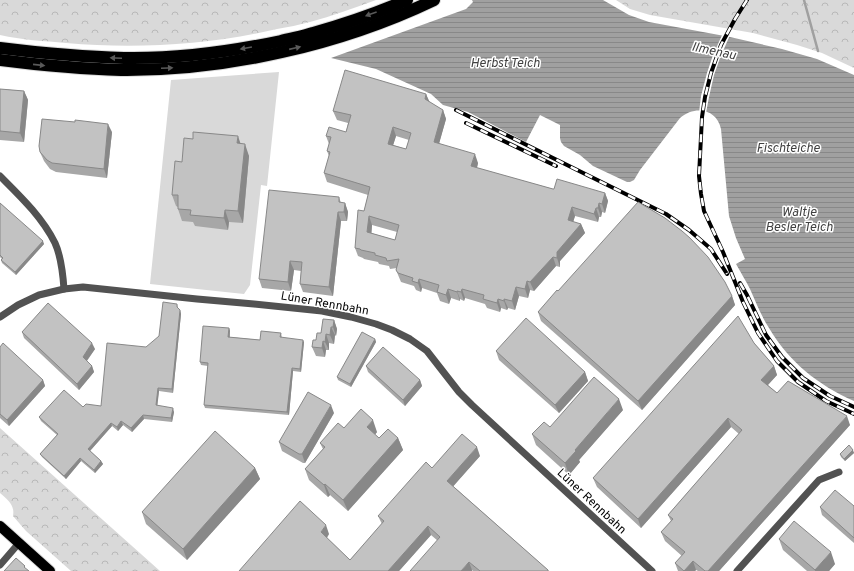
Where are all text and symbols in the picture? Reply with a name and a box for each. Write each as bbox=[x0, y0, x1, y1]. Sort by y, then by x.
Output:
one-way arrow bbox=[365, 12, 377, 18]
water label: Ilmenau bbox=[690, 39, 738, 65]
one-way arrow bbox=[240, 45, 252, 51]
one-way arrow bbox=[289, 45, 301, 51]
one-way arrow bbox=[109, 55, 122, 61]
water label: Herbst Teich bbox=[470, 56, 540, 72]
one-way arrow bbox=[33, 61, 45, 68]
one-way arrow bbox=[161, 65, 174, 71]
water label: Fischteiche bbox=[756, 141, 820, 157]
water label: Waltje Besler Teich bbox=[765, 205, 833, 236]
street label: Lüner Rennbahn bbox=[279, 288, 370, 320]
street label: Lüner Rennbahn bbox=[553, 465, 629, 538]

